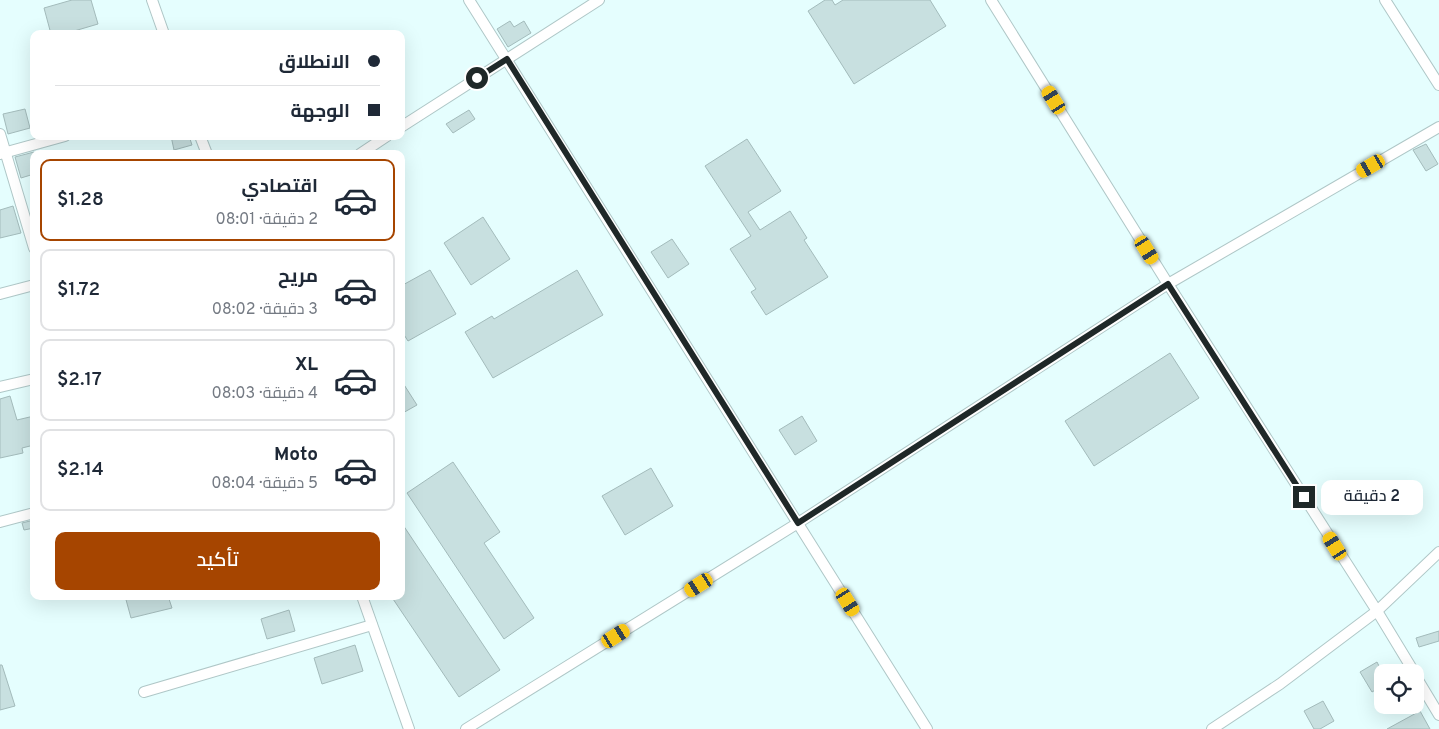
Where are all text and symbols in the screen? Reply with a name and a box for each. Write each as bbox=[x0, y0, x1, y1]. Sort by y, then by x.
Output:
text: الانطلاق bbox=[279, 51, 350, 75]
route start bbox=[466, 67, 488, 89]
car bbox=[1039, 83, 1068, 117]
text: الوجهة bbox=[290, 100, 350, 124]
car bbox=[1354, 152, 1387, 180]
text: اقتصادي bbox=[242, 175, 318, 199]
icon: car bbox=[333, 178, 378, 223]
text: $1.28 bbox=[57, 188, 104, 212]
text: 2 دقيقة · 08:01 bbox=[215, 210, 318, 230]
car bbox=[1132, 233, 1161, 267]
text: مريح bbox=[278, 265, 318, 289]
icon: car bbox=[333, 268, 378, 313]
text: $1.72 bbox=[57, 278, 100, 302]
text: 3 دقيقة · 08:02 bbox=[212, 300, 318, 320]
text: XL bbox=[295, 353, 318, 377]
icon: car bbox=[333, 358, 378, 403]
text: $2.17 bbox=[57, 368, 102, 392]
text: 4 دقيقة · 08:03 bbox=[212, 384, 318, 404]
text: Moto bbox=[274, 443, 318, 467]
icon: car bbox=[333, 448, 378, 493]
text: $2.14 bbox=[57, 458, 104, 482]
text: 5 دقيقة · 08:04 bbox=[211, 474, 318, 494]
callout: 2 دقيقة bbox=[1322, 480, 1424, 514]
route end bbox=[1293, 486, 1315, 508]
text: 2 دقيقة bbox=[1344, 487, 1400, 507]
car bbox=[1320, 529, 1349, 563]
button: تأكيد bbox=[55, 532, 380, 590]
car bbox=[682, 571, 715, 599]
car bbox=[833, 585, 862, 619]
car bbox=[599, 622, 632, 650]
map controls bbox=[1374, 664, 1424, 714]
button: locate bbox=[1374, 664, 1424, 714]

